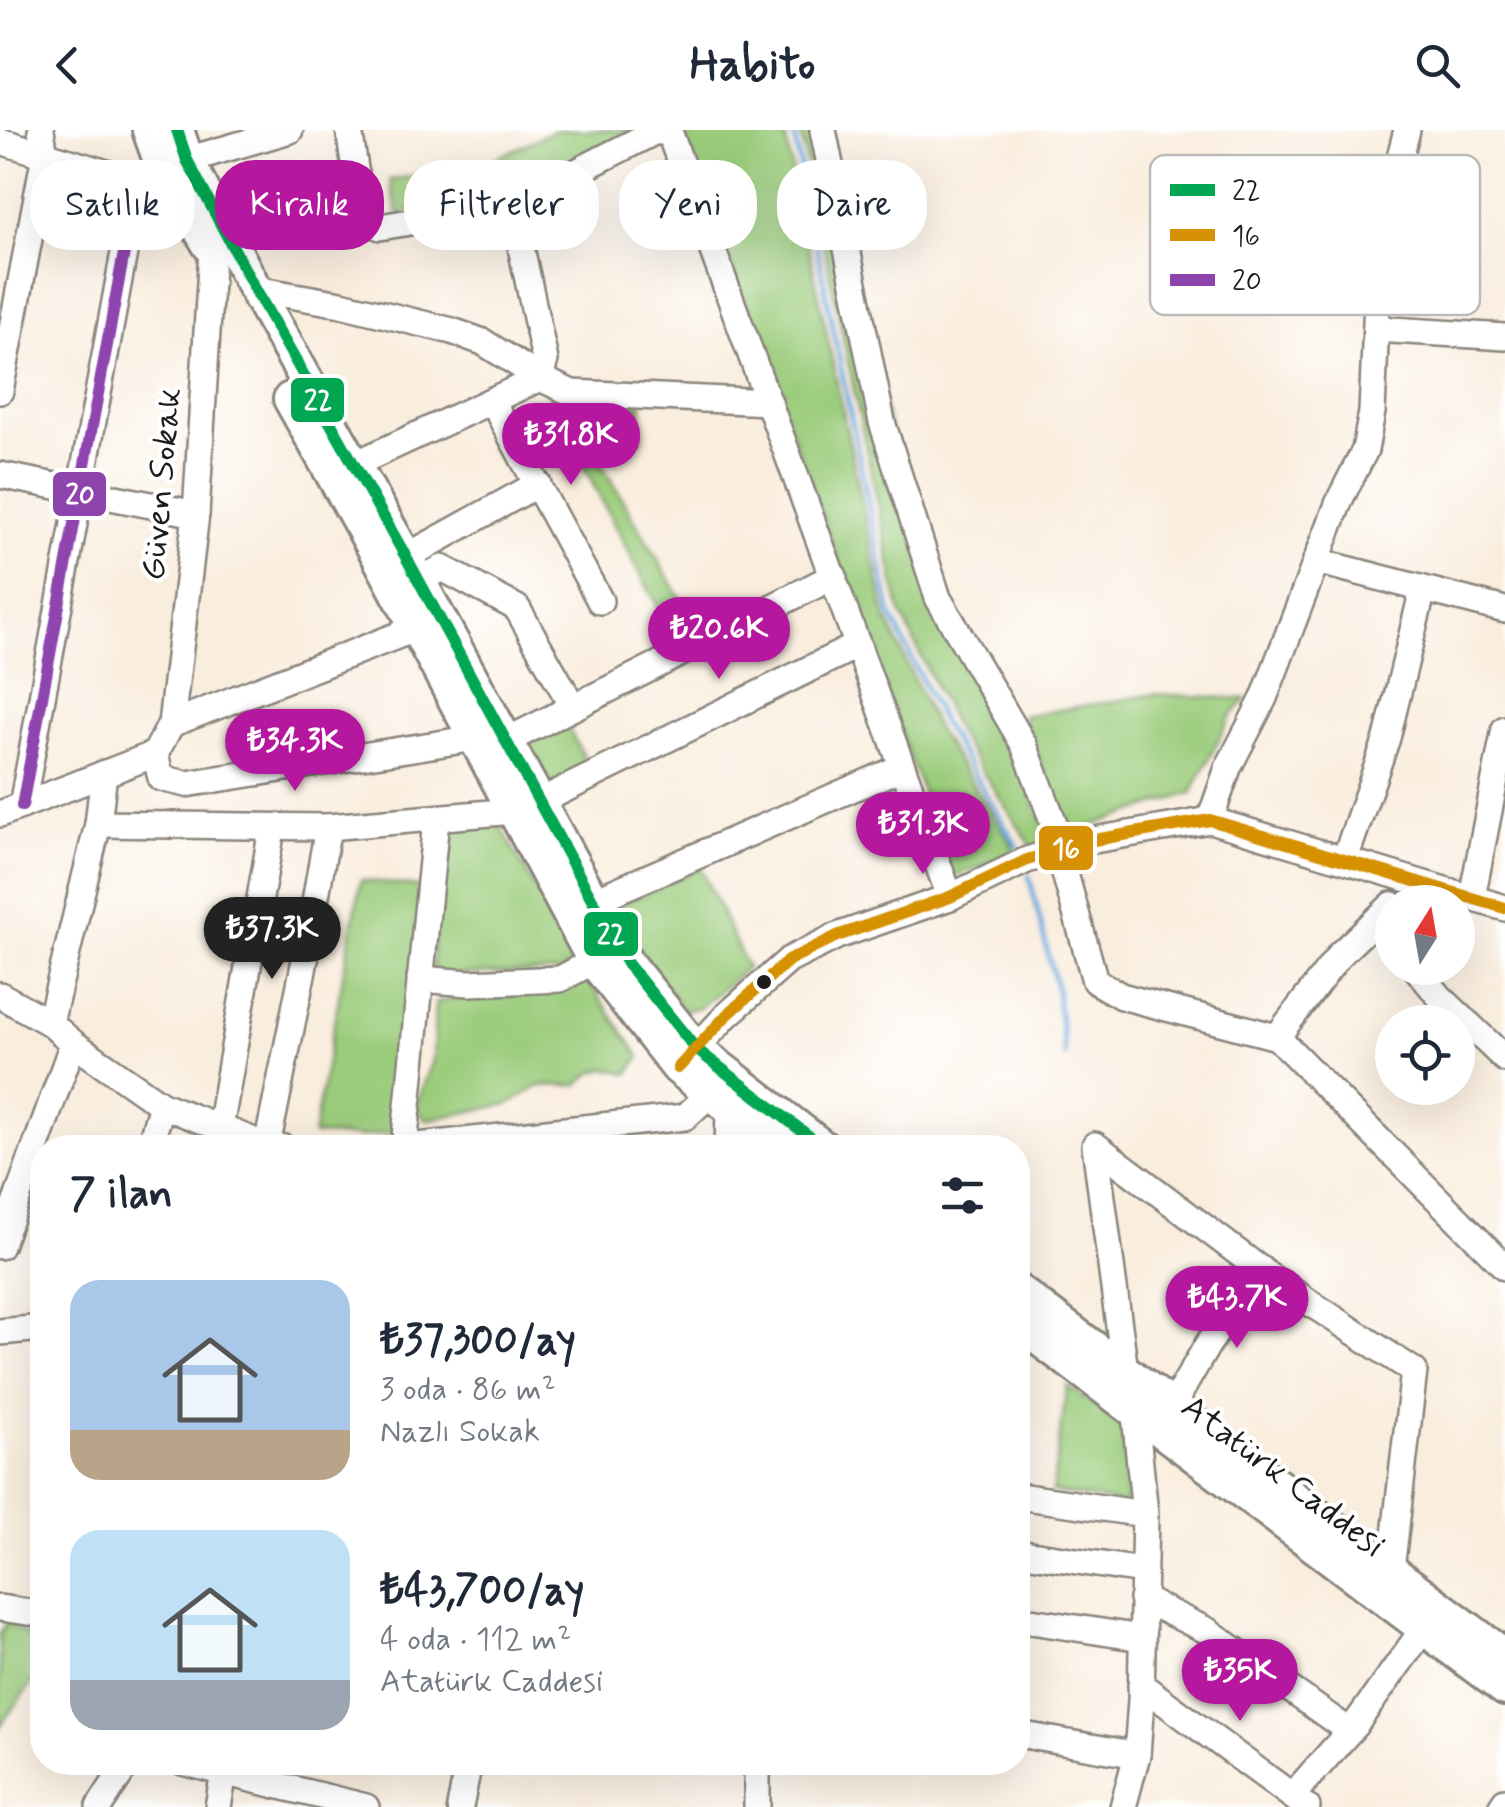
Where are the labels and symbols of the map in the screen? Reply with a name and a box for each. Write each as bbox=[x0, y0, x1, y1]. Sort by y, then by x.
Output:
legend bbox=[1150, 155, 1480, 315]
text: 22 bbox=[1232, 174, 1261, 211]
text: 16 bbox=[1232, 219, 1260, 256]
text: 20 bbox=[1232, 264, 1262, 301]
line badge: 22 bbox=[289, 376, 346, 424]
text: 22 bbox=[304, 384, 332, 421]
street label: Güven Sokak bbox=[131, 386, 193, 582]
pin: ₺31.8K bbox=[490, 403, 652, 488]
line badge: 20 bbox=[51, 470, 108, 518]
text: 20 bbox=[65, 478, 95, 515]
pin: ₺20.6K bbox=[638, 597, 800, 682]
pin: ₺34.3K bbox=[214, 709, 376, 794]
pin: ₺31.3K bbox=[842, 792, 1004, 877]
line badge: 16 bbox=[1037, 824, 1095, 872]
text: 16 bbox=[1052, 832, 1080, 869]
north arrow bbox=[1375, 885, 1475, 985]
pin: ₺37.3K bbox=[191, 897, 353, 982]
line badge: 22 bbox=[582, 910, 640, 958]
text: 22 bbox=[597, 918, 625, 955]
unlabelled marker bbox=[754, 972, 774, 992]
pin: ₺43.7K bbox=[1156, 1266, 1318, 1351]
street label: Atatürk Caddesi bbox=[1171, 1385, 1394, 1568]
pin: ₺35K bbox=[1181, 1639, 1299, 1724]

